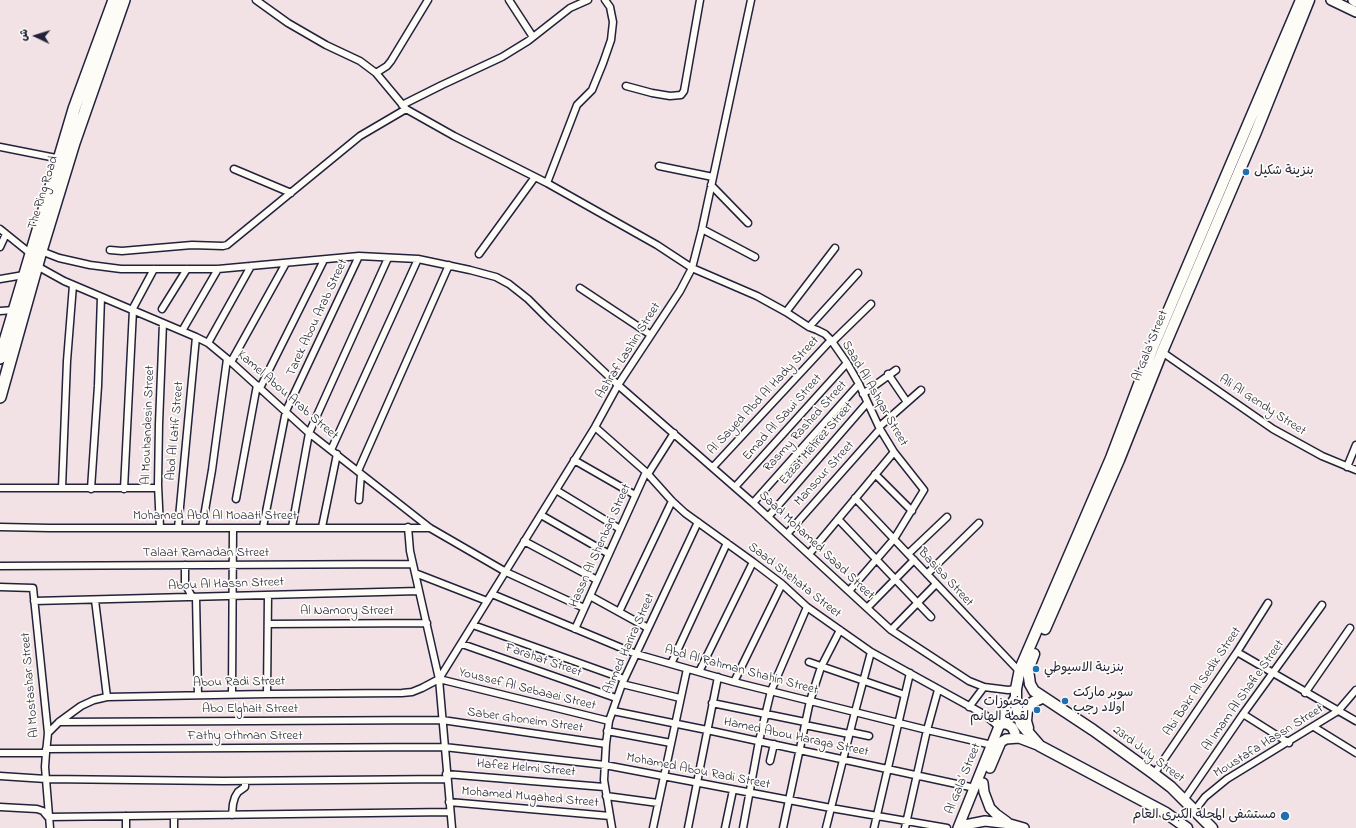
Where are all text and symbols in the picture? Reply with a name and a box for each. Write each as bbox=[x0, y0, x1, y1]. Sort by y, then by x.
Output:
north arrow bbox=[16, 16, 56, 56]
text: ش bbox=[16, 29, 32, 42]
street label: The Ring Road bbox=[25, 154, 63, 232]
place label: بنزينة شكيل bbox=[1254, 164, 1314, 180]
marker: بنزينة شكيل bbox=[1241, 167, 1251, 177]
street label: Tarek Abou Arab Street bbox=[284, 257, 352, 379]
street label: Ashraf Lashin Street bbox=[593, 300, 665, 402]
street label: Al Gala' Street bbox=[1130, 308, 1172, 384]
street label: Al Sayed Abd Al Hady Street bbox=[705, 333, 823, 459]
street label: Saad Al Ashqar Street bbox=[837, 338, 911, 450]
street label: Kamel Abou Arab Street bbox=[233, 348, 341, 444]
street label: Al Mouhandesin Street bbox=[139, 365, 159, 485]
street label: Emad Al Sawi Street bbox=[740, 371, 826, 465]
street label: Ali Al Gendy Street bbox=[1216, 372, 1308, 440]
street label: Rasmy Rashed Street bbox=[761, 378, 851, 476]
street label: Abd Al Latif Street bbox=[164, 381, 188, 481]
street label: Ezzat Mehrez Street bbox=[777, 399, 857, 489]
street label: Mansour Street bbox=[792, 438, 858, 510]
street label: Hassn Al Shenbari Street bbox=[567, 482, 635, 610]
street label: Saad Mohamed Saad Street bbox=[755, 488, 877, 604]
street label: Mohamed Abd Al Moaati Street bbox=[133, 509, 297, 525]
street label: Saad Shehata Street bbox=[744, 540, 844, 622]
street label: Basisa Street bbox=[914, 545, 976, 611]
street label: Talaat Ramadan Street bbox=[143, 546, 269, 562]
street label: Abou Al Hassn Street bbox=[168, 575, 284, 595]
street label: Ahmed Harira Street bbox=[601, 591, 659, 697]
street label: Al Namory Street bbox=[300, 604, 394, 620]
street label: Abi Bakr Al Sedik Street bbox=[1161, 625, 1245, 739]
street label: Al Mostashar Street bbox=[19, 632, 43, 738]
street label: Al Imam Al Shafie Street bbox=[1200, 637, 1288, 755]
street label: Farahat Street bbox=[503, 641, 583, 681]
street label: Abd Al Rahman Shahin Street bbox=[662, 643, 820, 699]
place label: بنزينة الاسيوطي bbox=[1044, 661, 1124, 677]
marker: بنزينة الاسيوطي bbox=[1031, 664, 1041, 674]
street label: Youssef Al Sebaaei Street bbox=[457, 665, 597, 715]
street label: Abou Radi Street bbox=[193, 674, 285, 692]
place label: سوبر ماركت اولاد رجب bbox=[1073, 686, 1133, 717]
place label: مخبوزات لقمة الهانم bbox=[970, 695, 1029, 726]
marker: سوبر ماركت اولاد رجب bbox=[1060, 696, 1070, 706]
street label: Abo Elghait Street bbox=[202, 702, 298, 718]
street label: Moustafa Hassn Street bbox=[1211, 702, 1327, 782]
street label: Saber Ghoneim Street bbox=[466, 705, 584, 737]
marker: مخبوزات لقمة الهانم bbox=[1032, 705, 1042, 715]
street label: Hamed Abou Haraga Street bbox=[722, 715, 870, 761]
street label: 23rd July Street bbox=[1109, 723, 1187, 787]
street label: Fathy Othman Street bbox=[187, 729, 303, 745]
street label: Al Gala' Street bbox=[943, 741, 985, 817]
street label: Mohamed Abou Radi Street bbox=[625, 750, 771, 794]
street label: Hafez Helmi Street bbox=[476, 757, 576, 781]
street label: Mohamed Mugahed Street bbox=[461, 784, 599, 812]
place label: مستشفى المحلة الكبرى العام bbox=[1132, 808, 1276, 824]
marker: مستشفى المحلة الكبرى العام bbox=[1279, 810, 1291, 822]

